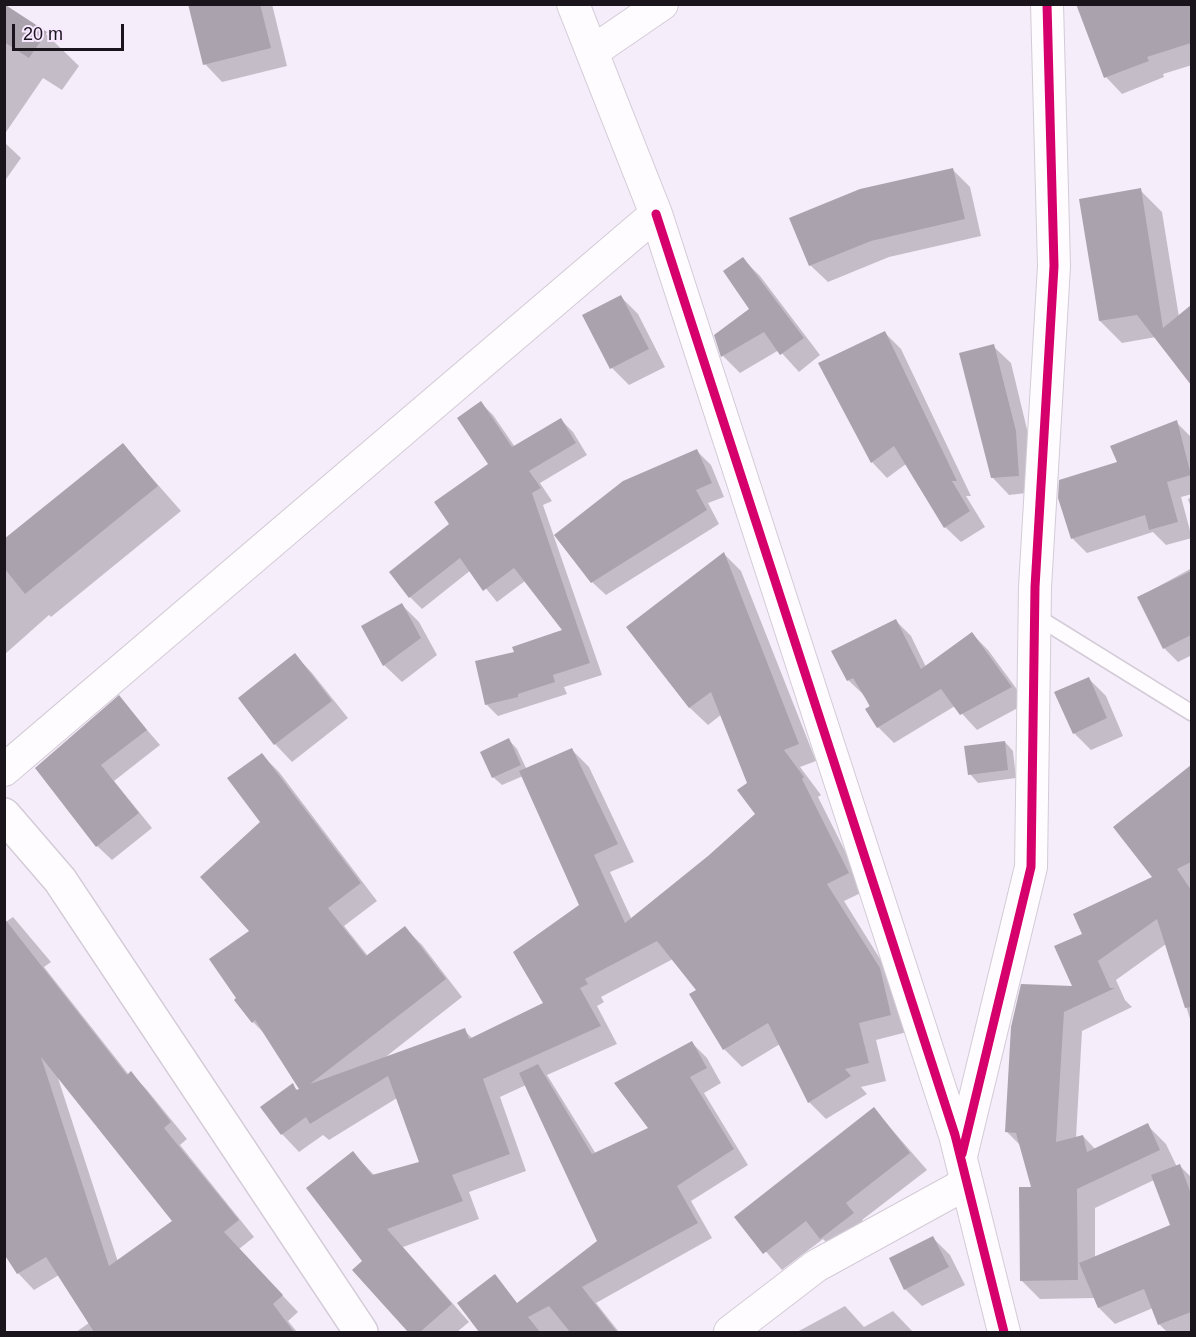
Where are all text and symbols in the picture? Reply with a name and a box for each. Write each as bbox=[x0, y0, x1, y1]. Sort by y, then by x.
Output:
scale bar bbox=[15, 12, 128, 50]
text: 20 m bbox=[23, 24, 63, 44]

